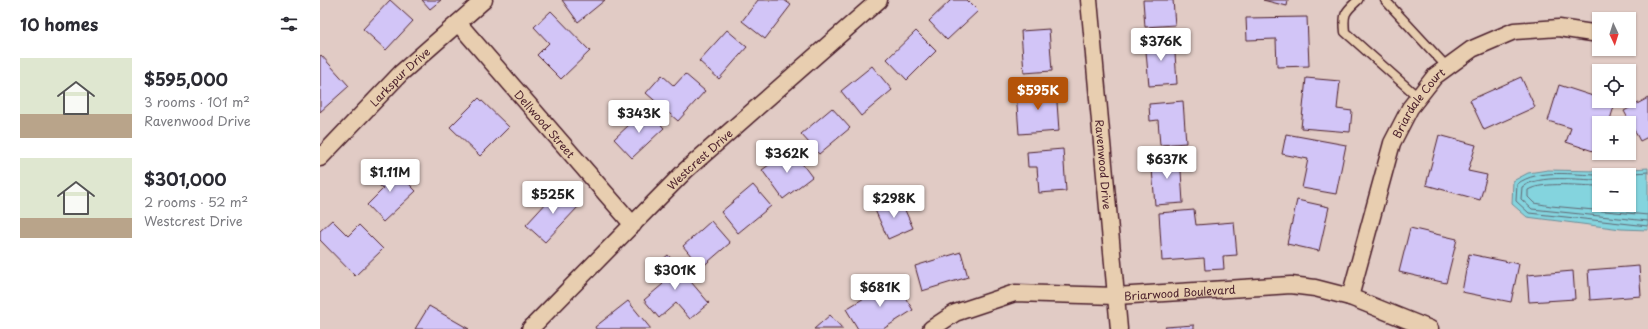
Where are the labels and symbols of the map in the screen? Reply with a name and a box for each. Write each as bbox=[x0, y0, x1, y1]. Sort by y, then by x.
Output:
north arrow bbox=[1592, 12, 1636, 56]
pin: $376K bbox=[1133, 28, 1189, 62]
street label: Larkspur Drive bbox=[365, 43, 434, 110]
street label: Briardale Court bbox=[1388, 63, 1448, 141]
pin: $595K bbox=[1010, 77, 1066, 111]
street label: Dellwood Street bbox=[511, 86, 580, 162]
pin: $343K bbox=[611, 100, 667, 134]
street label: Ravenwood Drive bbox=[1091, 119, 1117, 210]
street label: Westcrest Drive bbox=[663, 124, 736, 193]
pin: $362K bbox=[759, 140, 815, 174]
pin: $637K bbox=[1139, 146, 1195, 180]
pin: $1.11M bbox=[357, 159, 423, 193]
pin: $525K bbox=[525, 181, 581, 215]
pin: $298K bbox=[866, 185, 922, 219]
pin: $301K bbox=[647, 257, 703, 291]
pin: $681K bbox=[852, 274, 908, 308]
street label: Briarwood Boulevard bbox=[1123, 280, 1236, 304]

